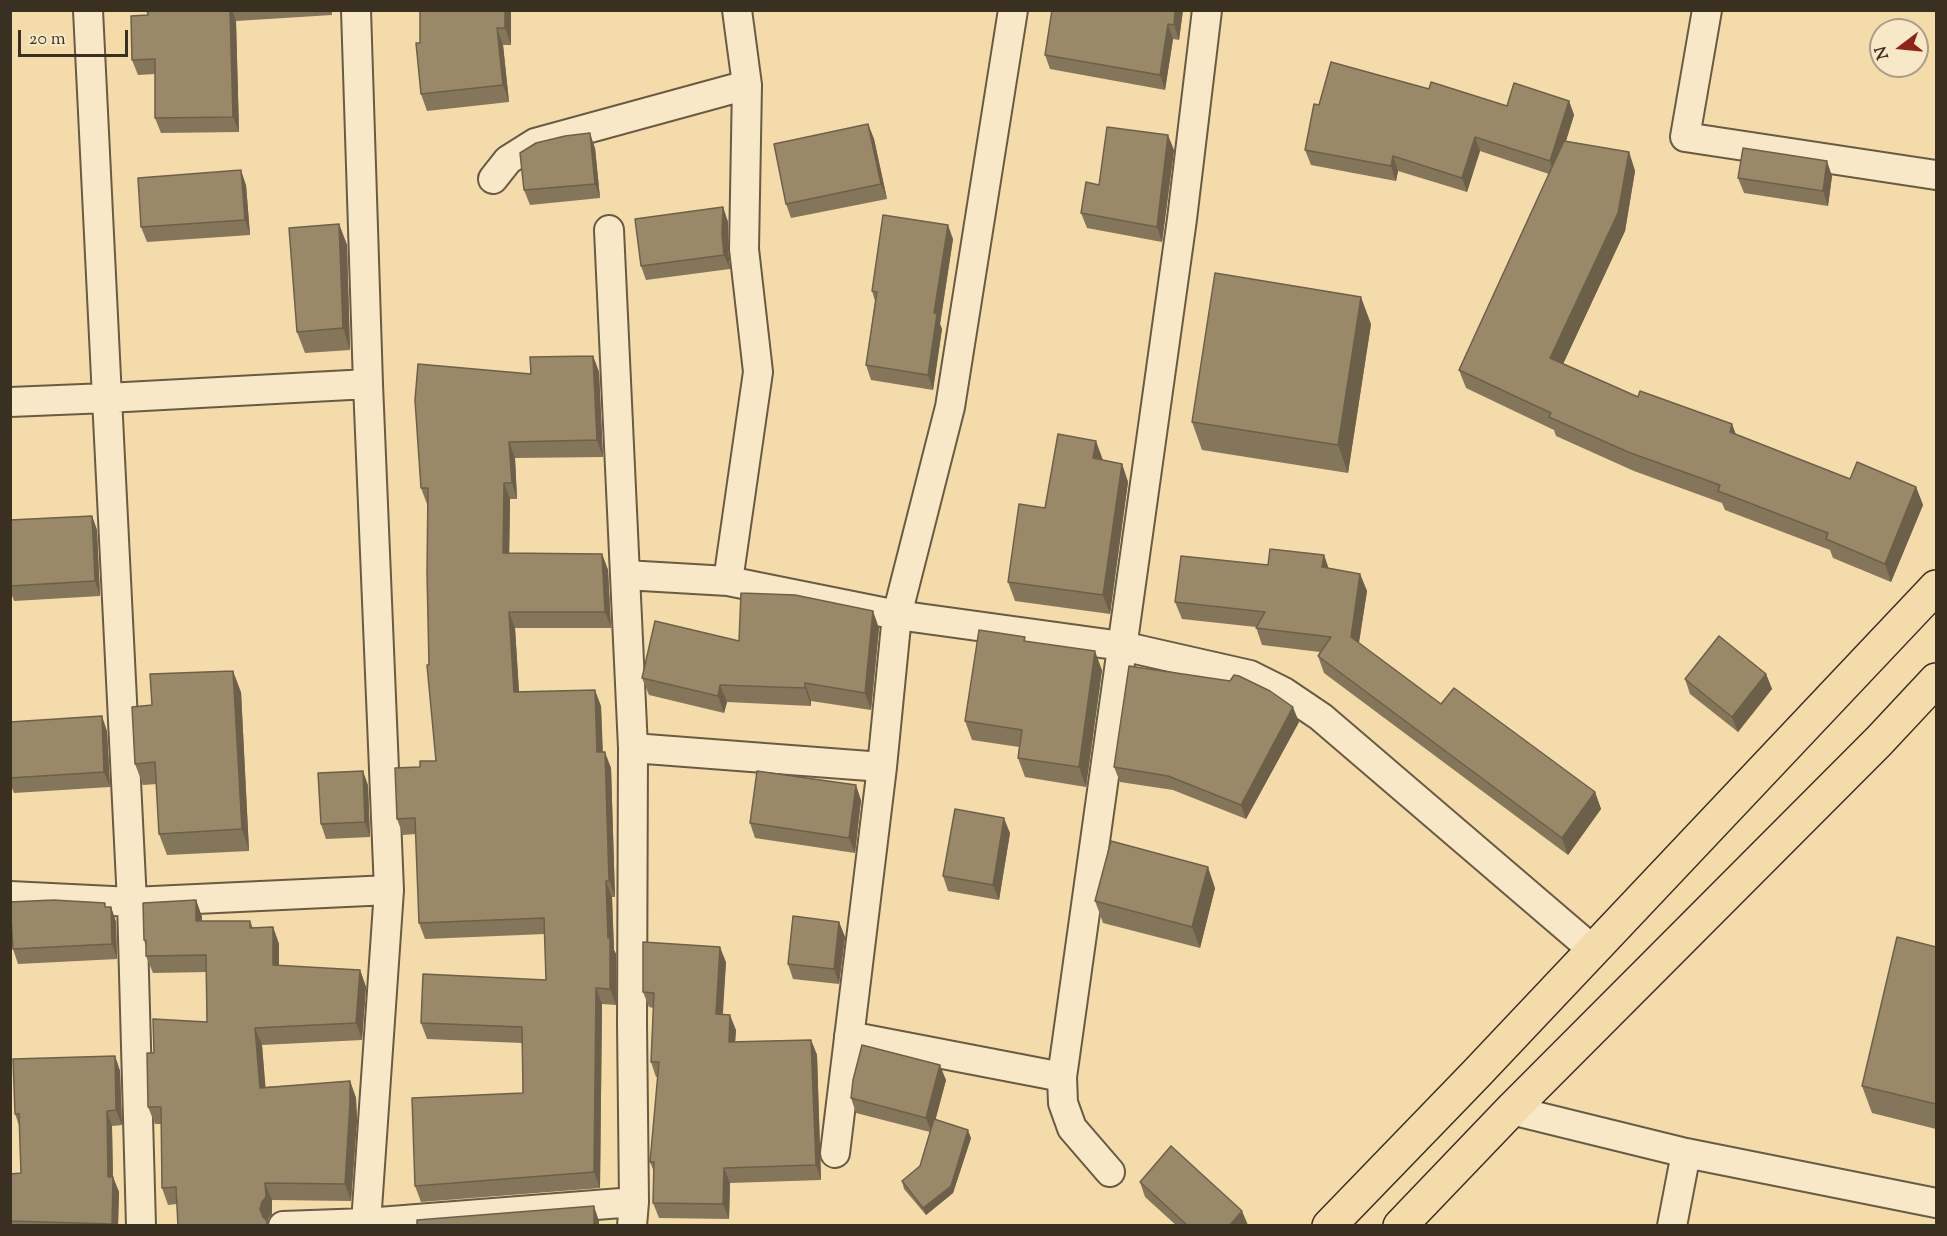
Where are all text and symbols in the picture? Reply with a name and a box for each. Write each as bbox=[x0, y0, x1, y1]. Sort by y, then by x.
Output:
scale bar bbox=[21, 18, 130, 56]
north arrow bbox=[1869, 18, 1929, 78]
text: 20 m bbox=[29, 27, 66, 53]
text: N bbox=[1870, 43, 1896, 62]

